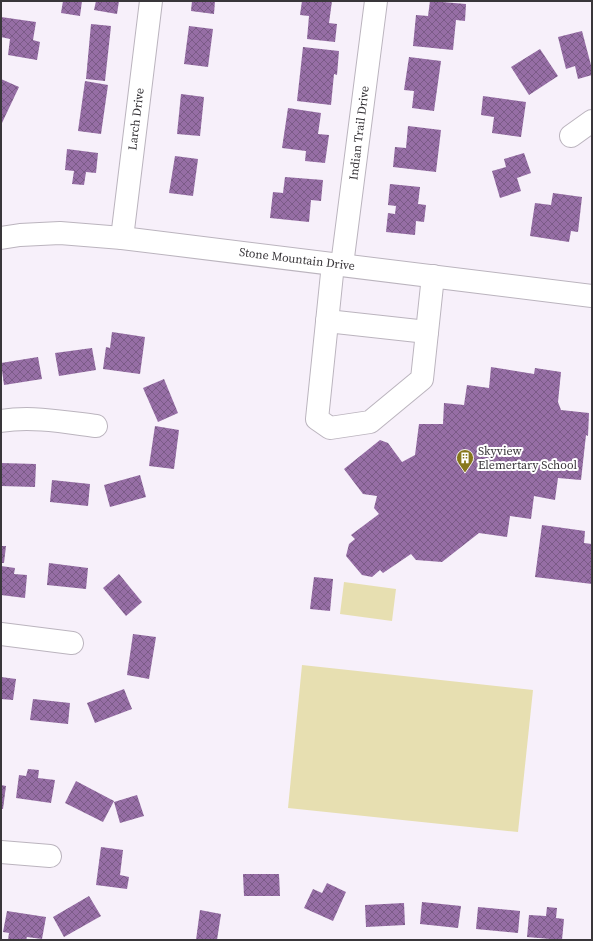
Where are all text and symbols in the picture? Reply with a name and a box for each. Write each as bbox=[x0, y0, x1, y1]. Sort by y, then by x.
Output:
street label: Indian Trail Drive bbox=[345, 85, 373, 181]
street label: Larch Drive bbox=[124, 87, 148, 151]
street label: Stone Mountain Drive bbox=[238, 244, 356, 274]
place label: Skyview Elemertary School bbox=[478, 443, 577, 473]
building icon: Skyview Elemertary School bbox=[455, 448, 475, 473]

